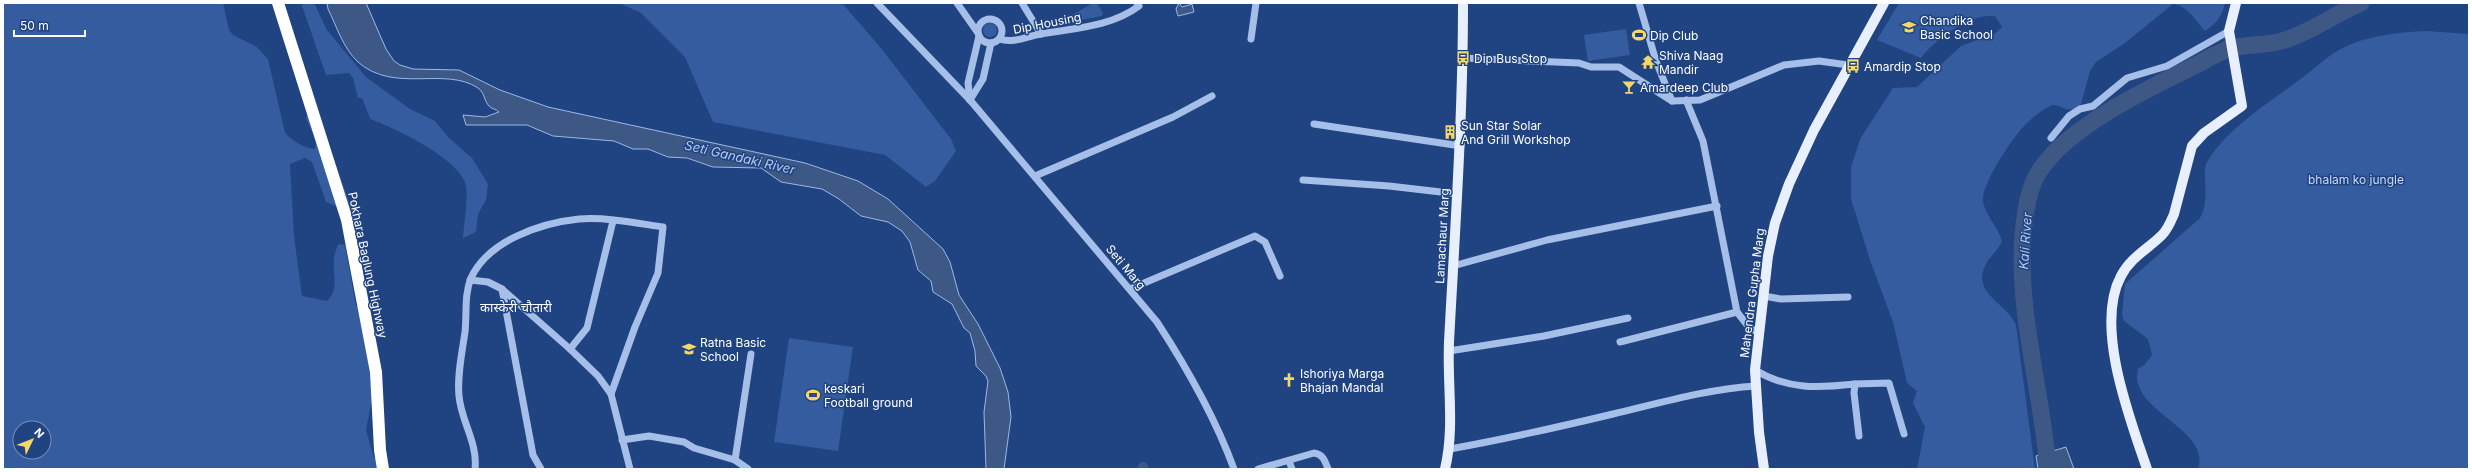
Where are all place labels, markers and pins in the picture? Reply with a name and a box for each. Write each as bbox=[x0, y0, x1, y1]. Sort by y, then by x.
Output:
place label: Chandika Basic School bbox=[1920, 13, 1993, 42]
school or university icon: Chandika Basic School bbox=[1901, 19, 1917, 35]
sports icon: Dip Club bbox=[1631, 27, 1647, 43]
place label: Dip Club bbox=[1650, 28, 1698, 43]
place label: Shiva Naag Mandir bbox=[1659, 48, 1723, 77]
bus stop icon: Dip Bus Stop bbox=[1455, 50, 1471, 66]
place label: Dip Bus Stop bbox=[1474, 51, 1547, 66]
temple icon: Shiva Naag Mandir bbox=[1640, 54, 1656, 70]
bus stop icon: Amardip Stop bbox=[1845, 58, 1861, 74]
place label: Amardip Stop bbox=[1864, 59, 1941, 74]
bar icon: Amardeep Club bbox=[1621, 79, 1637, 95]
place label: Amardeep Club bbox=[1640, 80, 1728, 95]
place label: Sun Star Solar And Grill Workshop bbox=[1461, 118, 1571, 147]
building icon: Sun Star Solar And Grill Workshop bbox=[1442, 124, 1458, 140]
place label: Ratna Basic School bbox=[700, 335, 766, 364]
school or university icon: Ratna Basic School bbox=[681, 341, 697, 357]
place label: Ishoriya Marga Bhajan Mandal bbox=[1300, 366, 1384, 395]
church icon: Ishoriya Marga Bhajan Mandal bbox=[1281, 372, 1297, 388]
place label: keskari Football ground bbox=[824, 381, 913, 410]
sports icon: keskari Football ground bbox=[805, 387, 821, 403]

